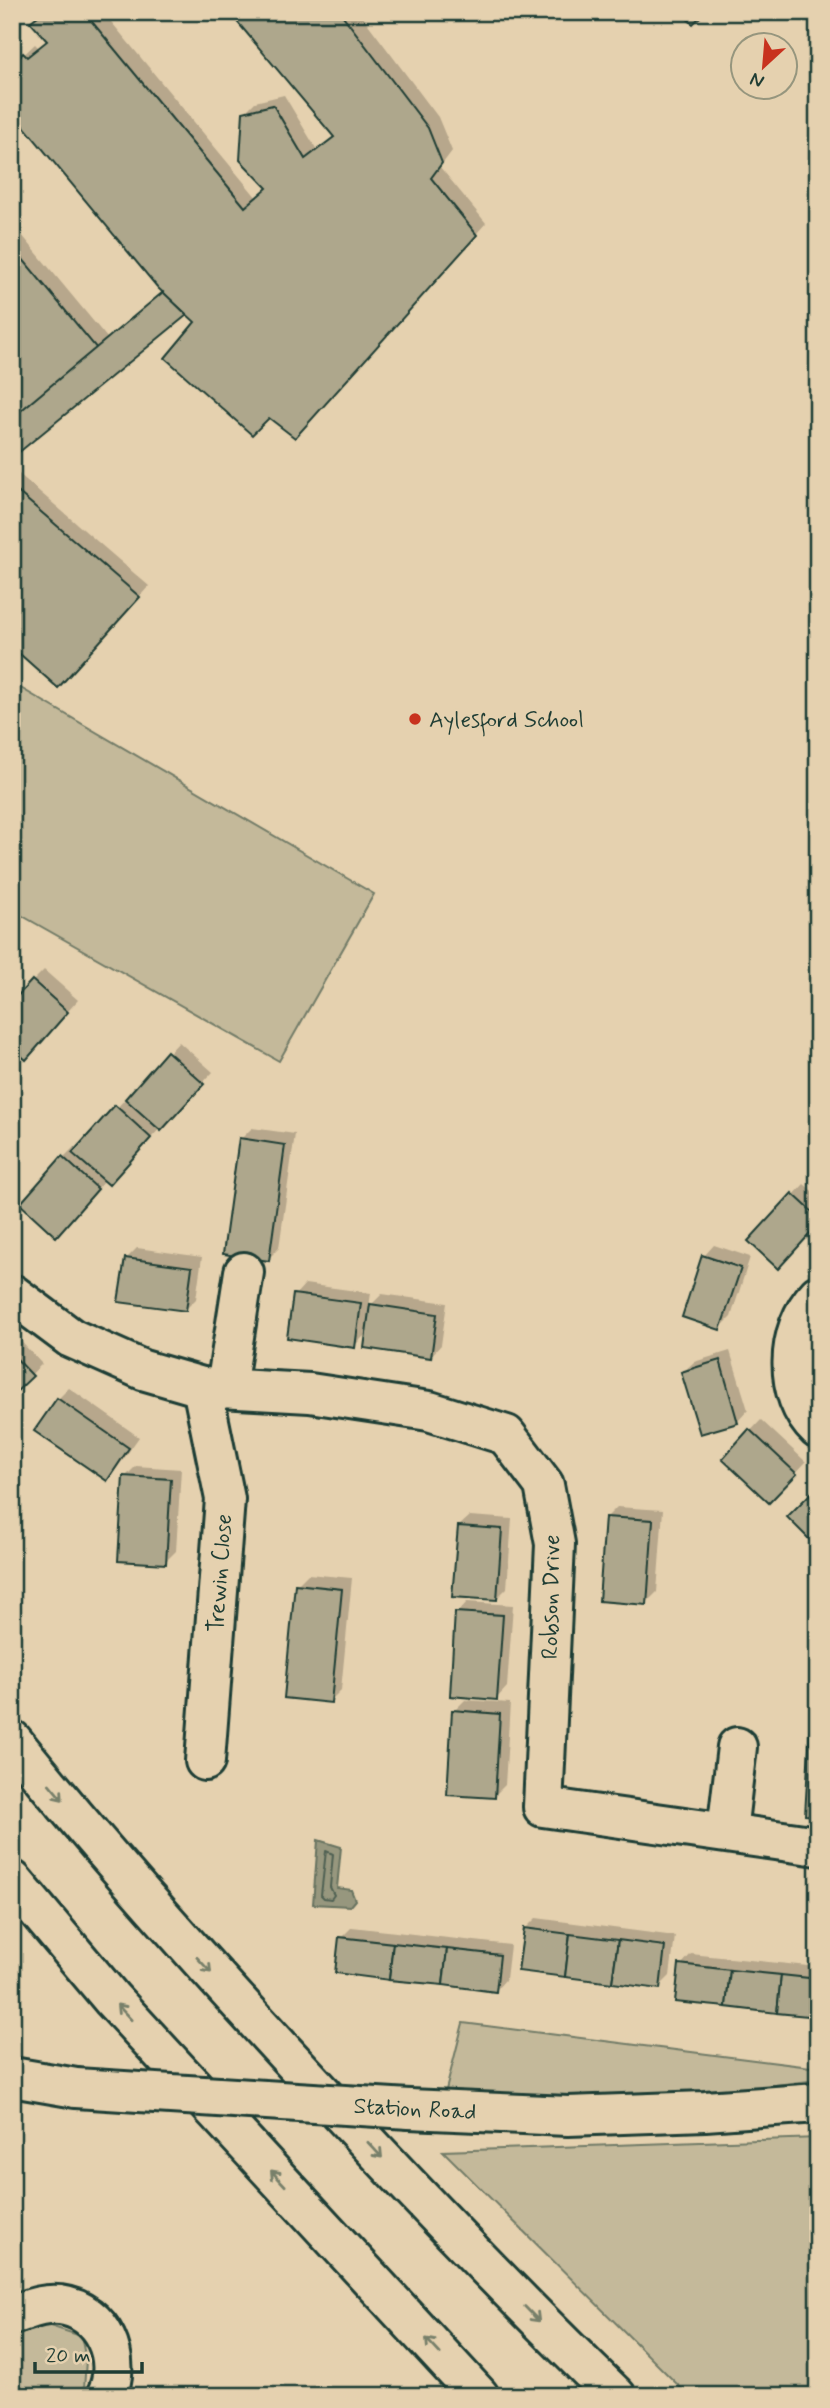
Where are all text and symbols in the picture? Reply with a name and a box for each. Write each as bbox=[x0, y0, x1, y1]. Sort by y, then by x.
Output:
north arrow bbox=[728, 32, 798, 102]
text: N bbox=[746, 66, 768, 94]
place label: Aylesford School bbox=[429, 706, 584, 737]
marker: Aylesford School bbox=[407, 711, 423, 727]
street label: Trewin Close bbox=[202, 1513, 240, 1633]
street label: Robson Drive bbox=[536, 1534, 568, 1660]
one-way arrow bbox=[48, 1783, 64, 1801]
one-way arrow bbox=[196, 1956, 212, 1974]
one-way arrow bbox=[115, 2004, 132, 2021]
street label: Station Road bbox=[353, 2092, 477, 2128]
one-way arrow bbox=[366, 2141, 383, 2158]
one-way arrow bbox=[270, 2170, 287, 2187]
one-way arrow bbox=[524, 2305, 541, 2322]
scale bar bbox=[35, 2331, 142, 2375]
one-way arrow bbox=[424, 2338, 441, 2355]
text: 20 m bbox=[46, 2342, 91, 2370]

